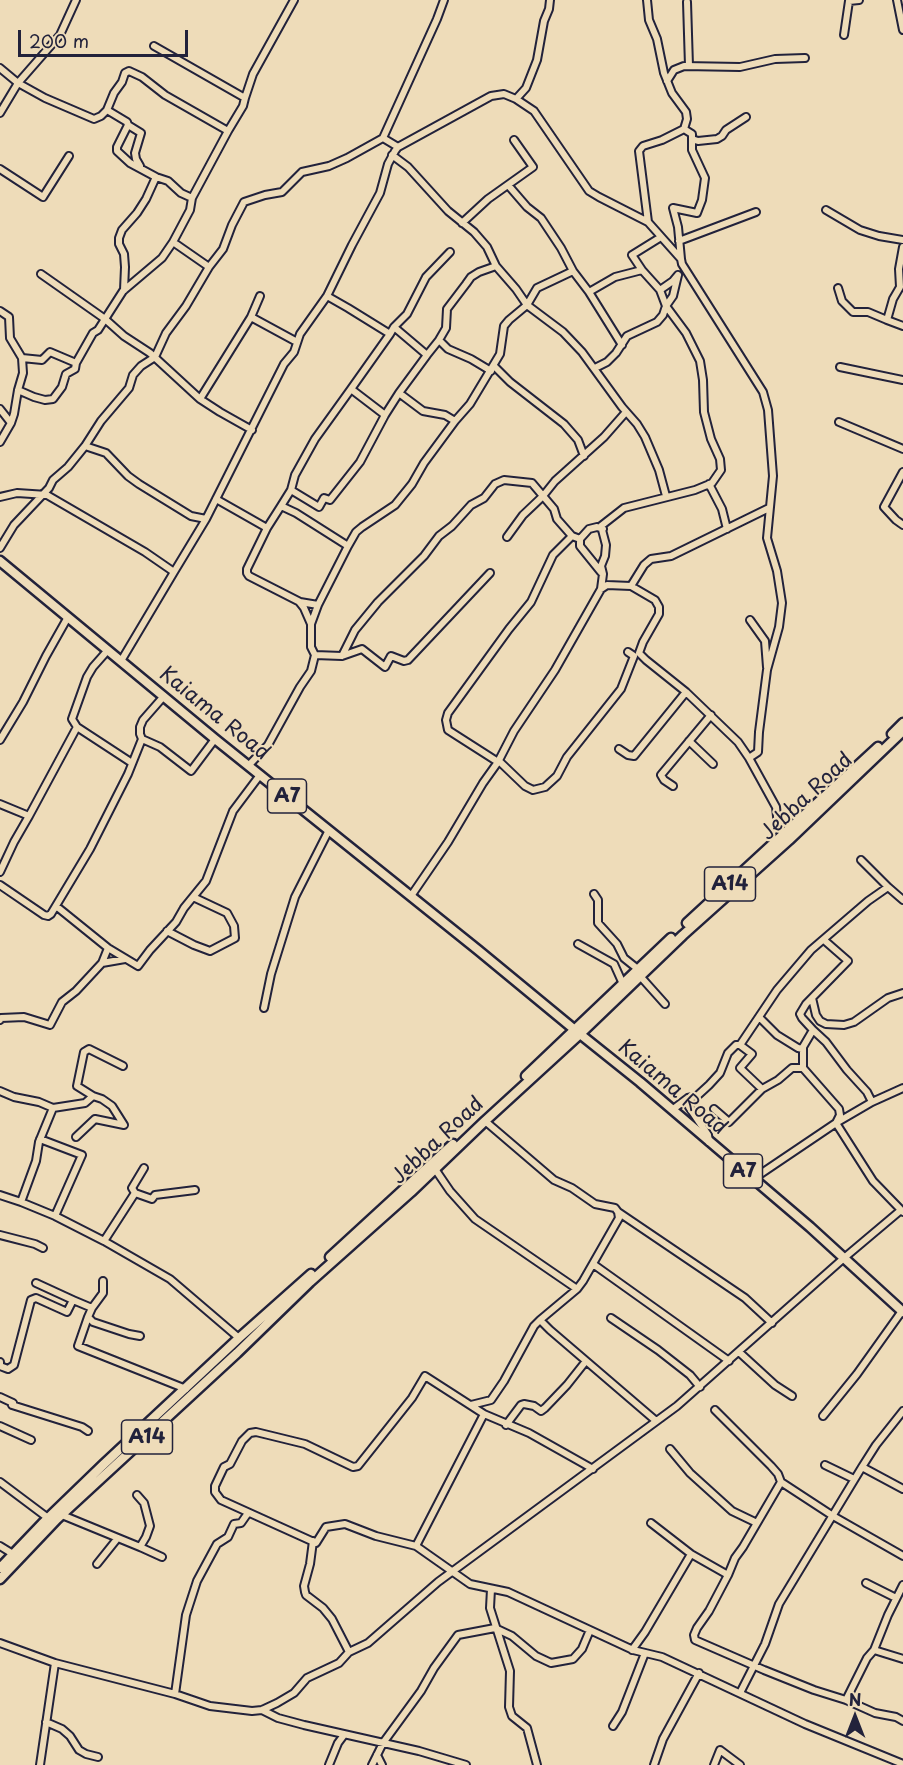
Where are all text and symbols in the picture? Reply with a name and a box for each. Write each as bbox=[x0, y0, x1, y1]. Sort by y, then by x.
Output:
scale bar bbox=[21, 18, 190, 56]
text: 200 m bbox=[29, 27, 89, 54]
street label: Kaiama Road bbox=[154, 662, 274, 766]
street label: Jebba Road bbox=[756, 748, 858, 846]
road number: A7 bbox=[268, 779, 306, 813]
road number: A14 bbox=[704, 867, 756, 901]
street label: Kaiama Road bbox=[612, 1035, 732, 1141]
street label: Jebba Road bbox=[387, 1092, 489, 1190]
road number: A7 bbox=[724, 1154, 762, 1188]
road number: A14 bbox=[122, 1420, 172, 1454]
north arrow bbox=[825, 1687, 885, 1747]
text: N bbox=[849, 1687, 861, 1711]

